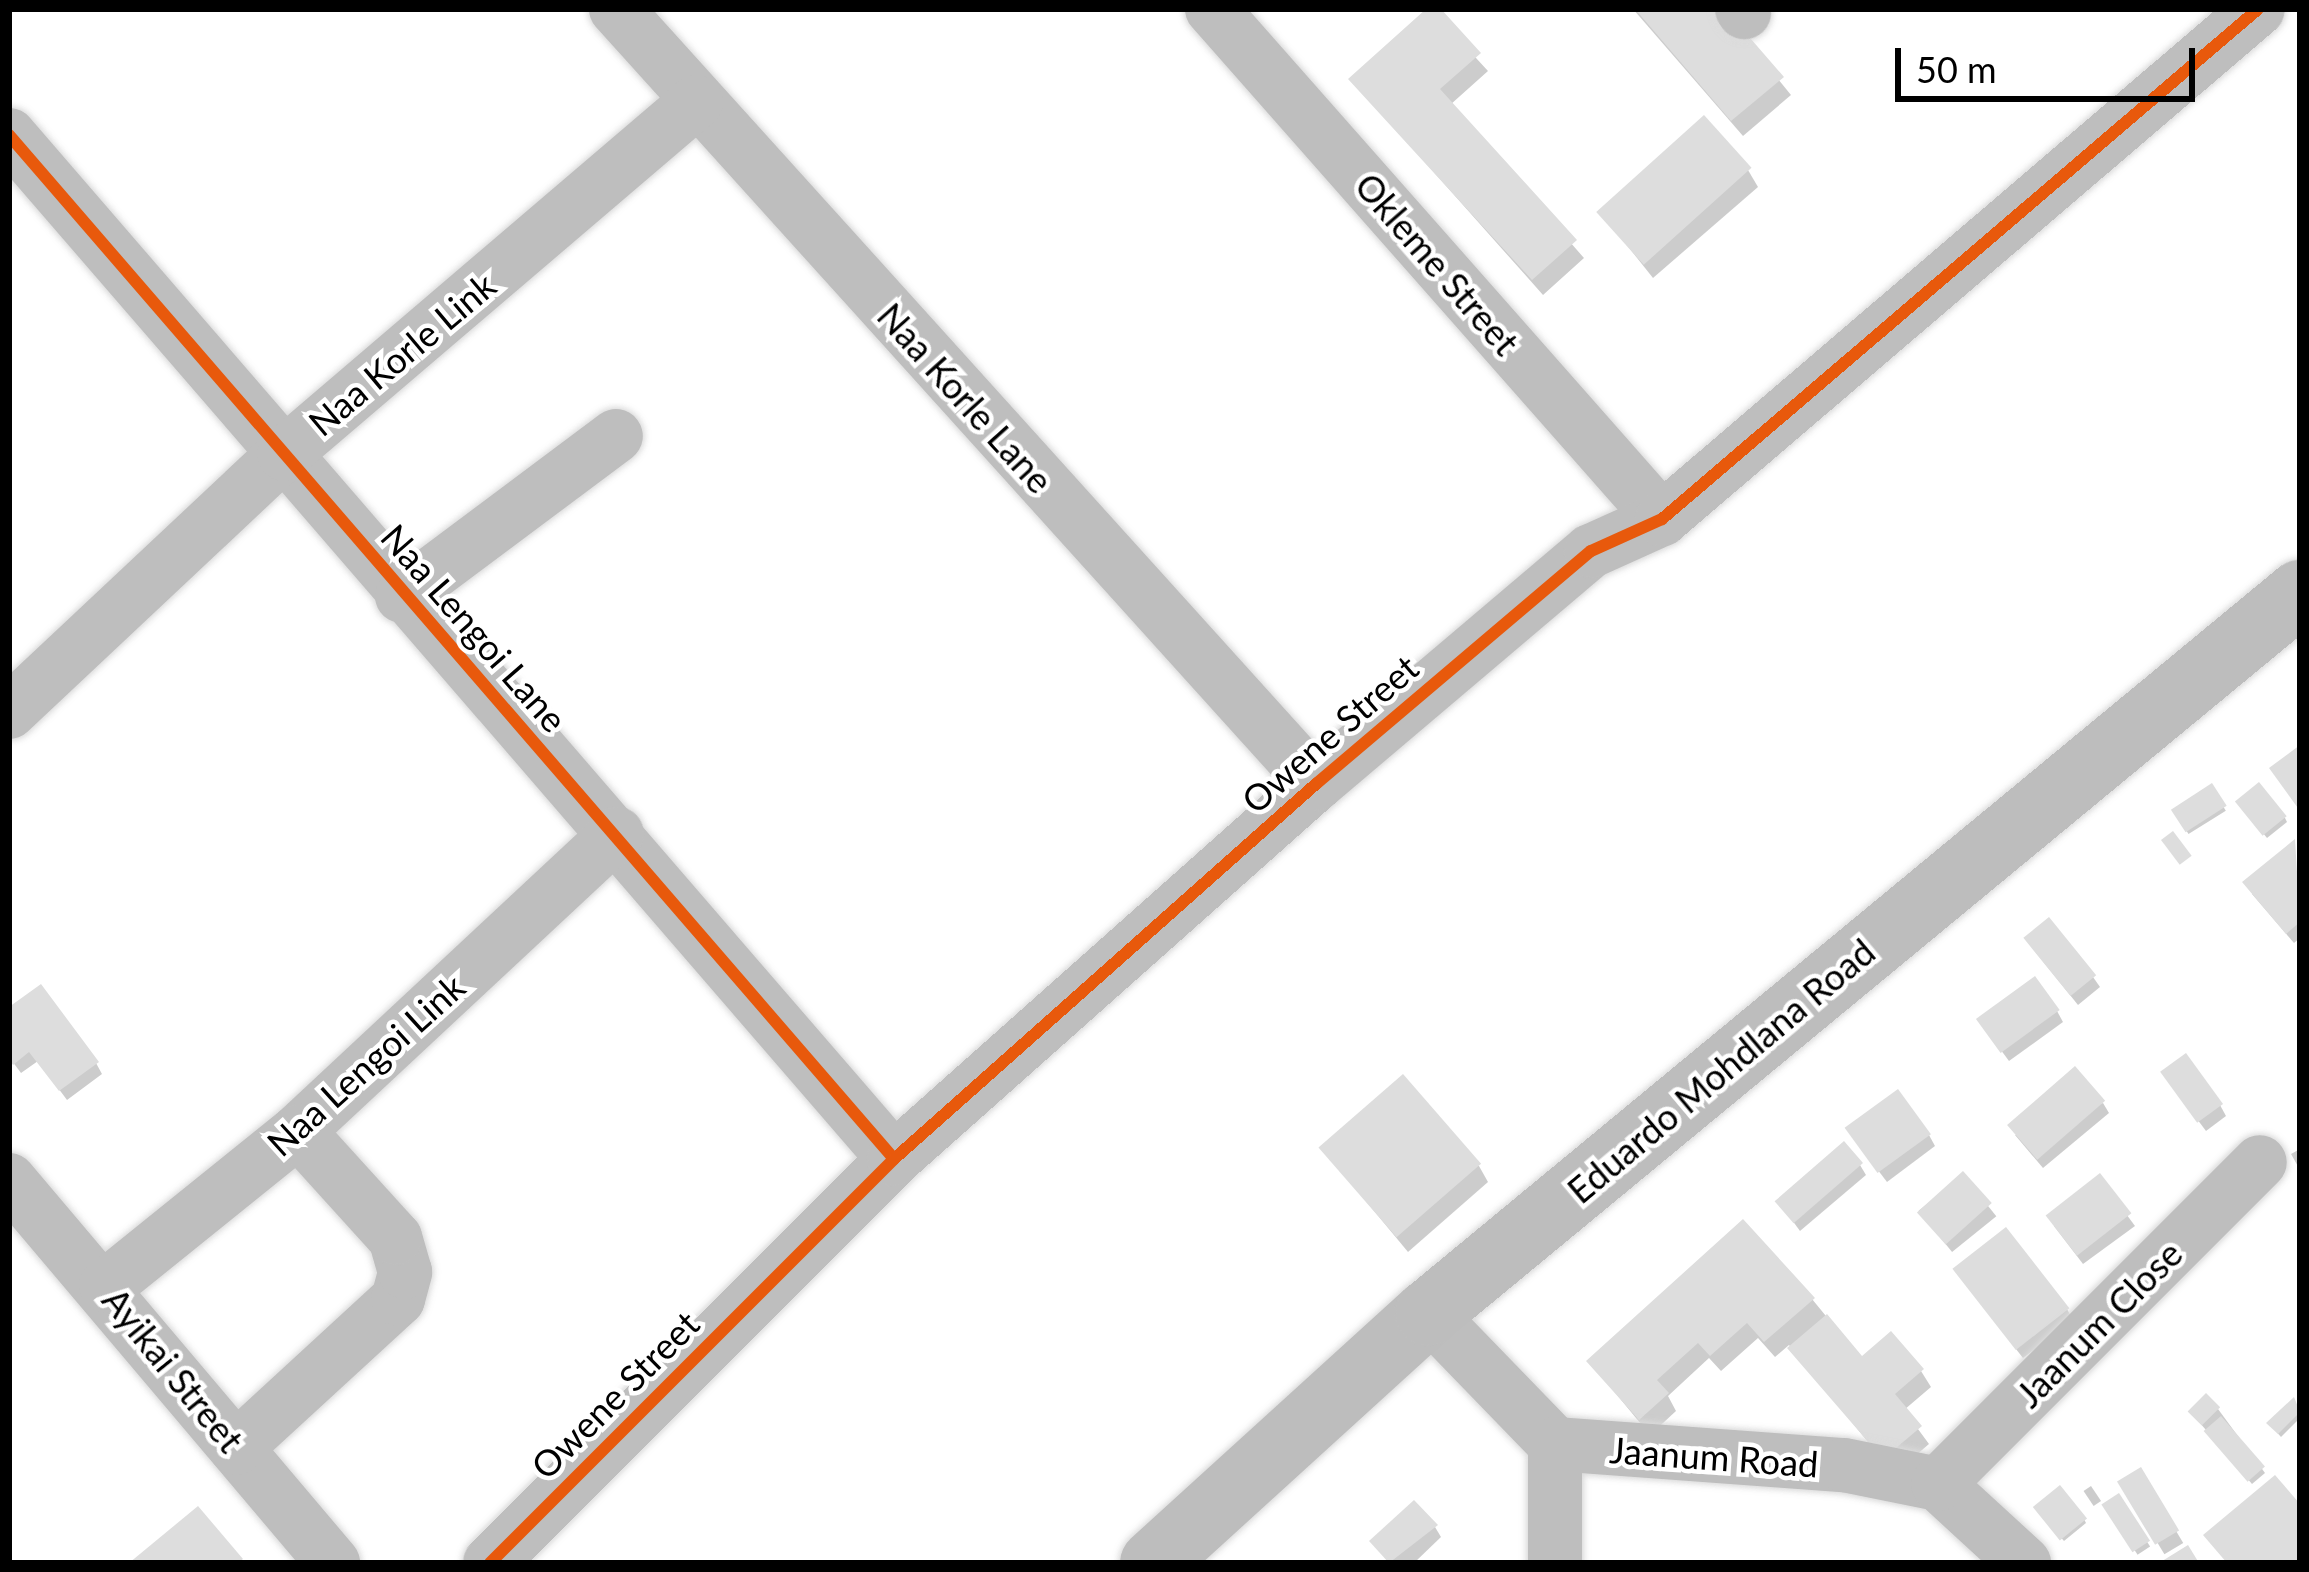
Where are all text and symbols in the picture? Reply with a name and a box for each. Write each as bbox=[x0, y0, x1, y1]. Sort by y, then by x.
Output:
scale bar bbox=[1901, 24, 2201, 98]
text: 50 m bbox=[1916, 47, 1997, 91]
street label: Okleme Street bbox=[1346, 164, 1528, 364]
street label: Naa Korle Link bbox=[300, 263, 504, 445]
street label: Naa Korle Lane bbox=[869, 294, 1061, 502]
street label: Naa Lengoi Lane bbox=[372, 516, 576, 740]
street label: Owene Street bbox=[1233, 646, 1427, 822]
street label: Eduardo Mohdlana Road bbox=[1559, 930, 1883, 1212]
street label: Naa Lengoi Link bbox=[258, 965, 474, 1165]
street label: Jaanum Close bbox=[2007, 1232, 2191, 1416]
street label: Ayikai Street bbox=[94, 1279, 252, 1461]
street label: Owene Street bbox=[522, 1302, 708, 1488]
street label: Jaanum Road bbox=[1608, 1428, 1820, 1486]

